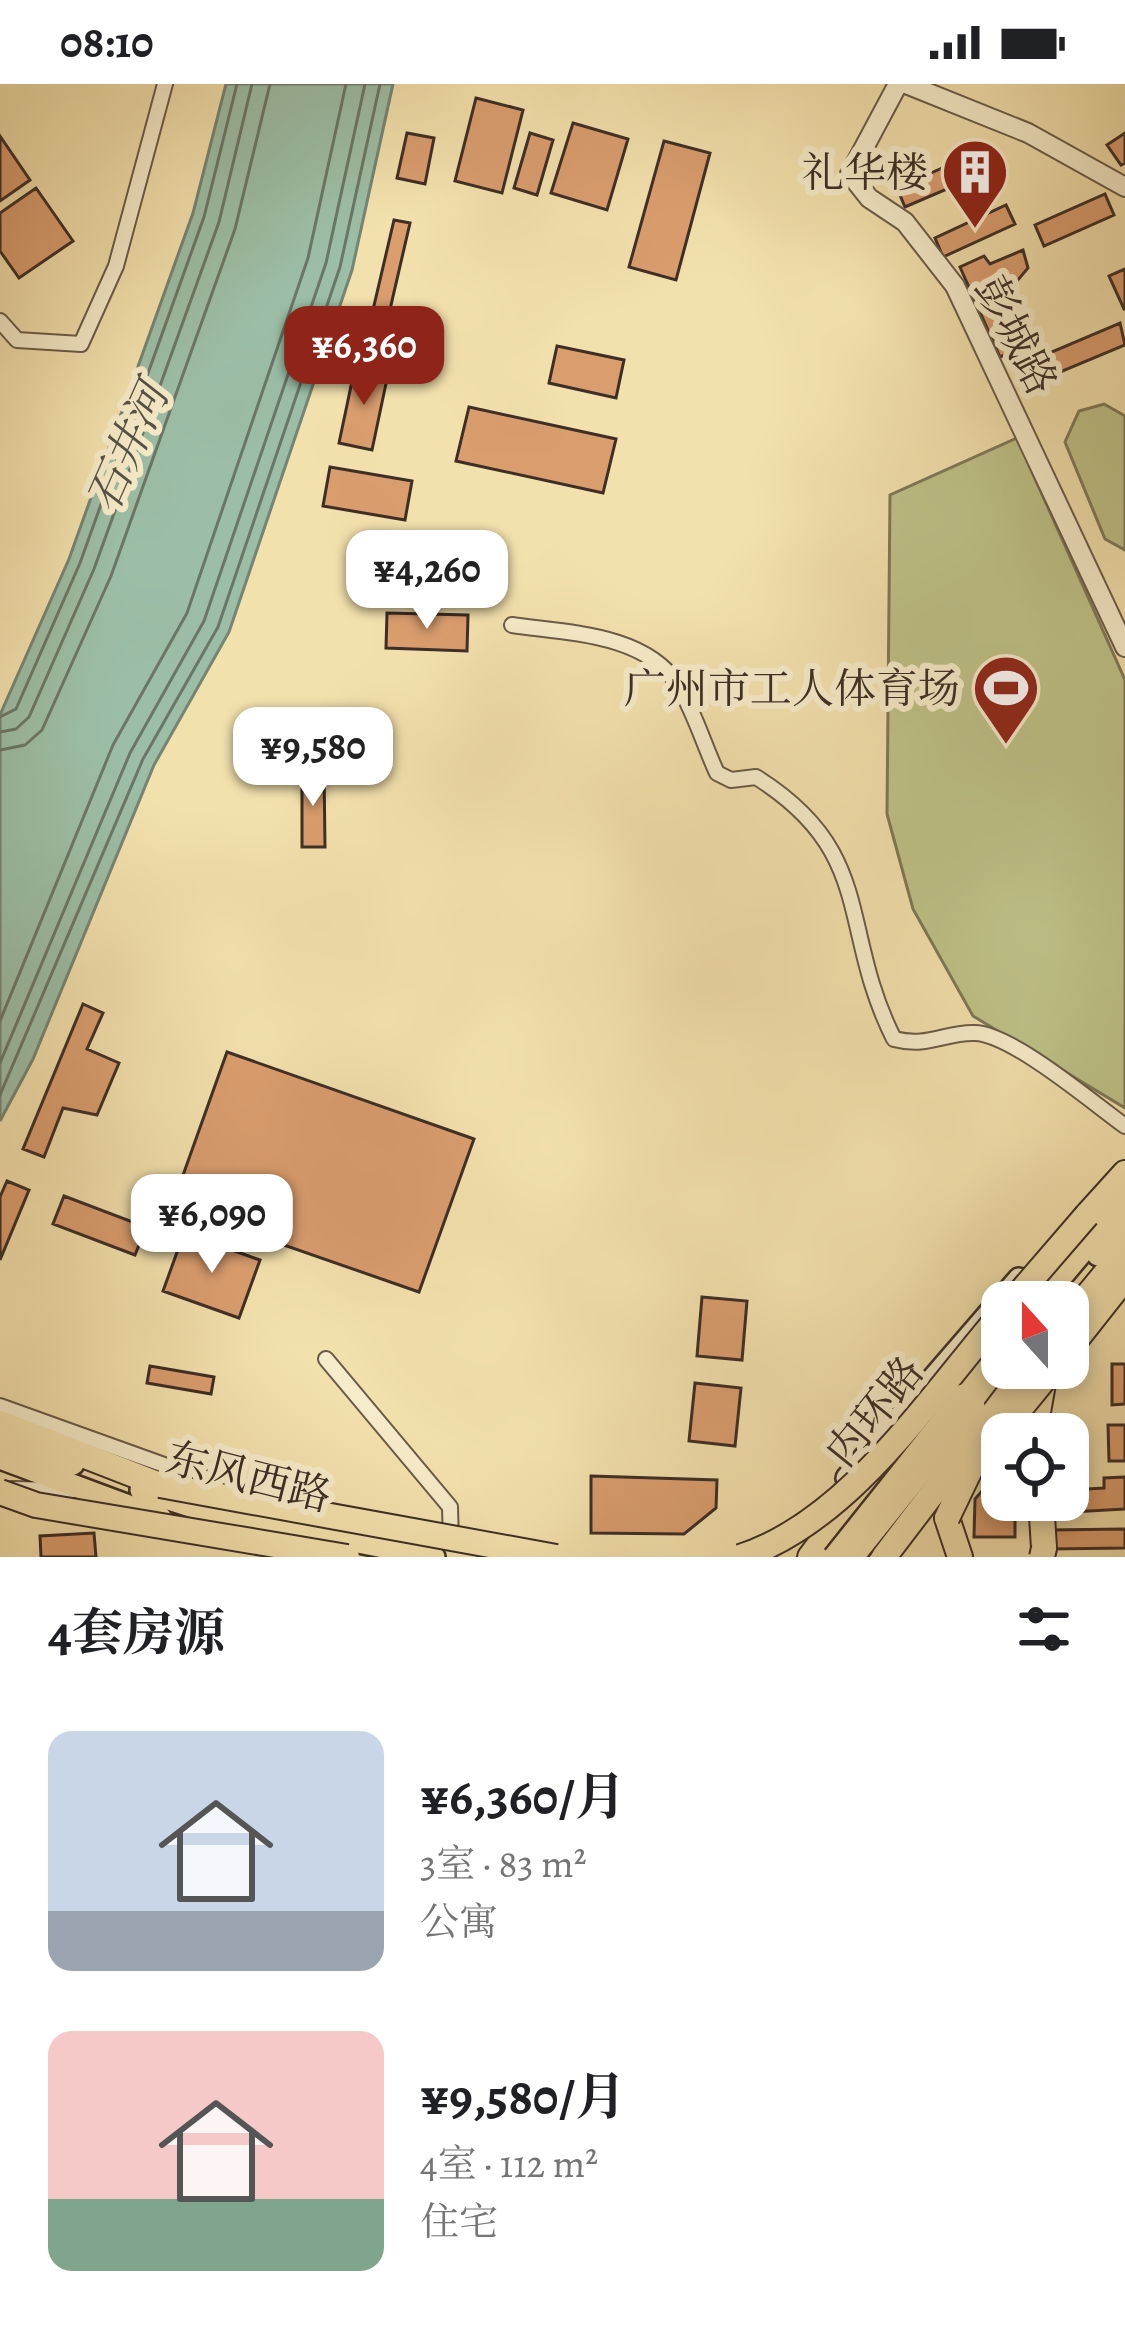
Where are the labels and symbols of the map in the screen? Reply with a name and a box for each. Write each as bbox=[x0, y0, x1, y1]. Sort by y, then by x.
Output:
building icon: 礼华楼 bbox=[940, 137, 1010, 231]
place label: 礼华楼 bbox=[802, 144, 928, 201]
street label: 彭城路 bbox=[963, 266, 1071, 404]
pin: ¥6,360 bbox=[266, 306, 462, 408]
water label: 石井河 bbox=[72, 367, 187, 522]
pin: ¥4,260 bbox=[329, 530, 525, 632]
sports icon: 广州市工人体育场 bbox=[971, 653, 1041, 747]
place label: 广州市工人体育场 bbox=[624, 660, 960, 717]
pin: ¥9,580 bbox=[215, 707, 411, 809]
pin: ¥6,090 bbox=[114, 1174, 310, 1276]
north arrow bbox=[981, 1281, 1089, 1389]
street label: 内环路 bbox=[813, 1344, 936, 1478]
street label: 东风西路 bbox=[160, 1429, 337, 1524]

